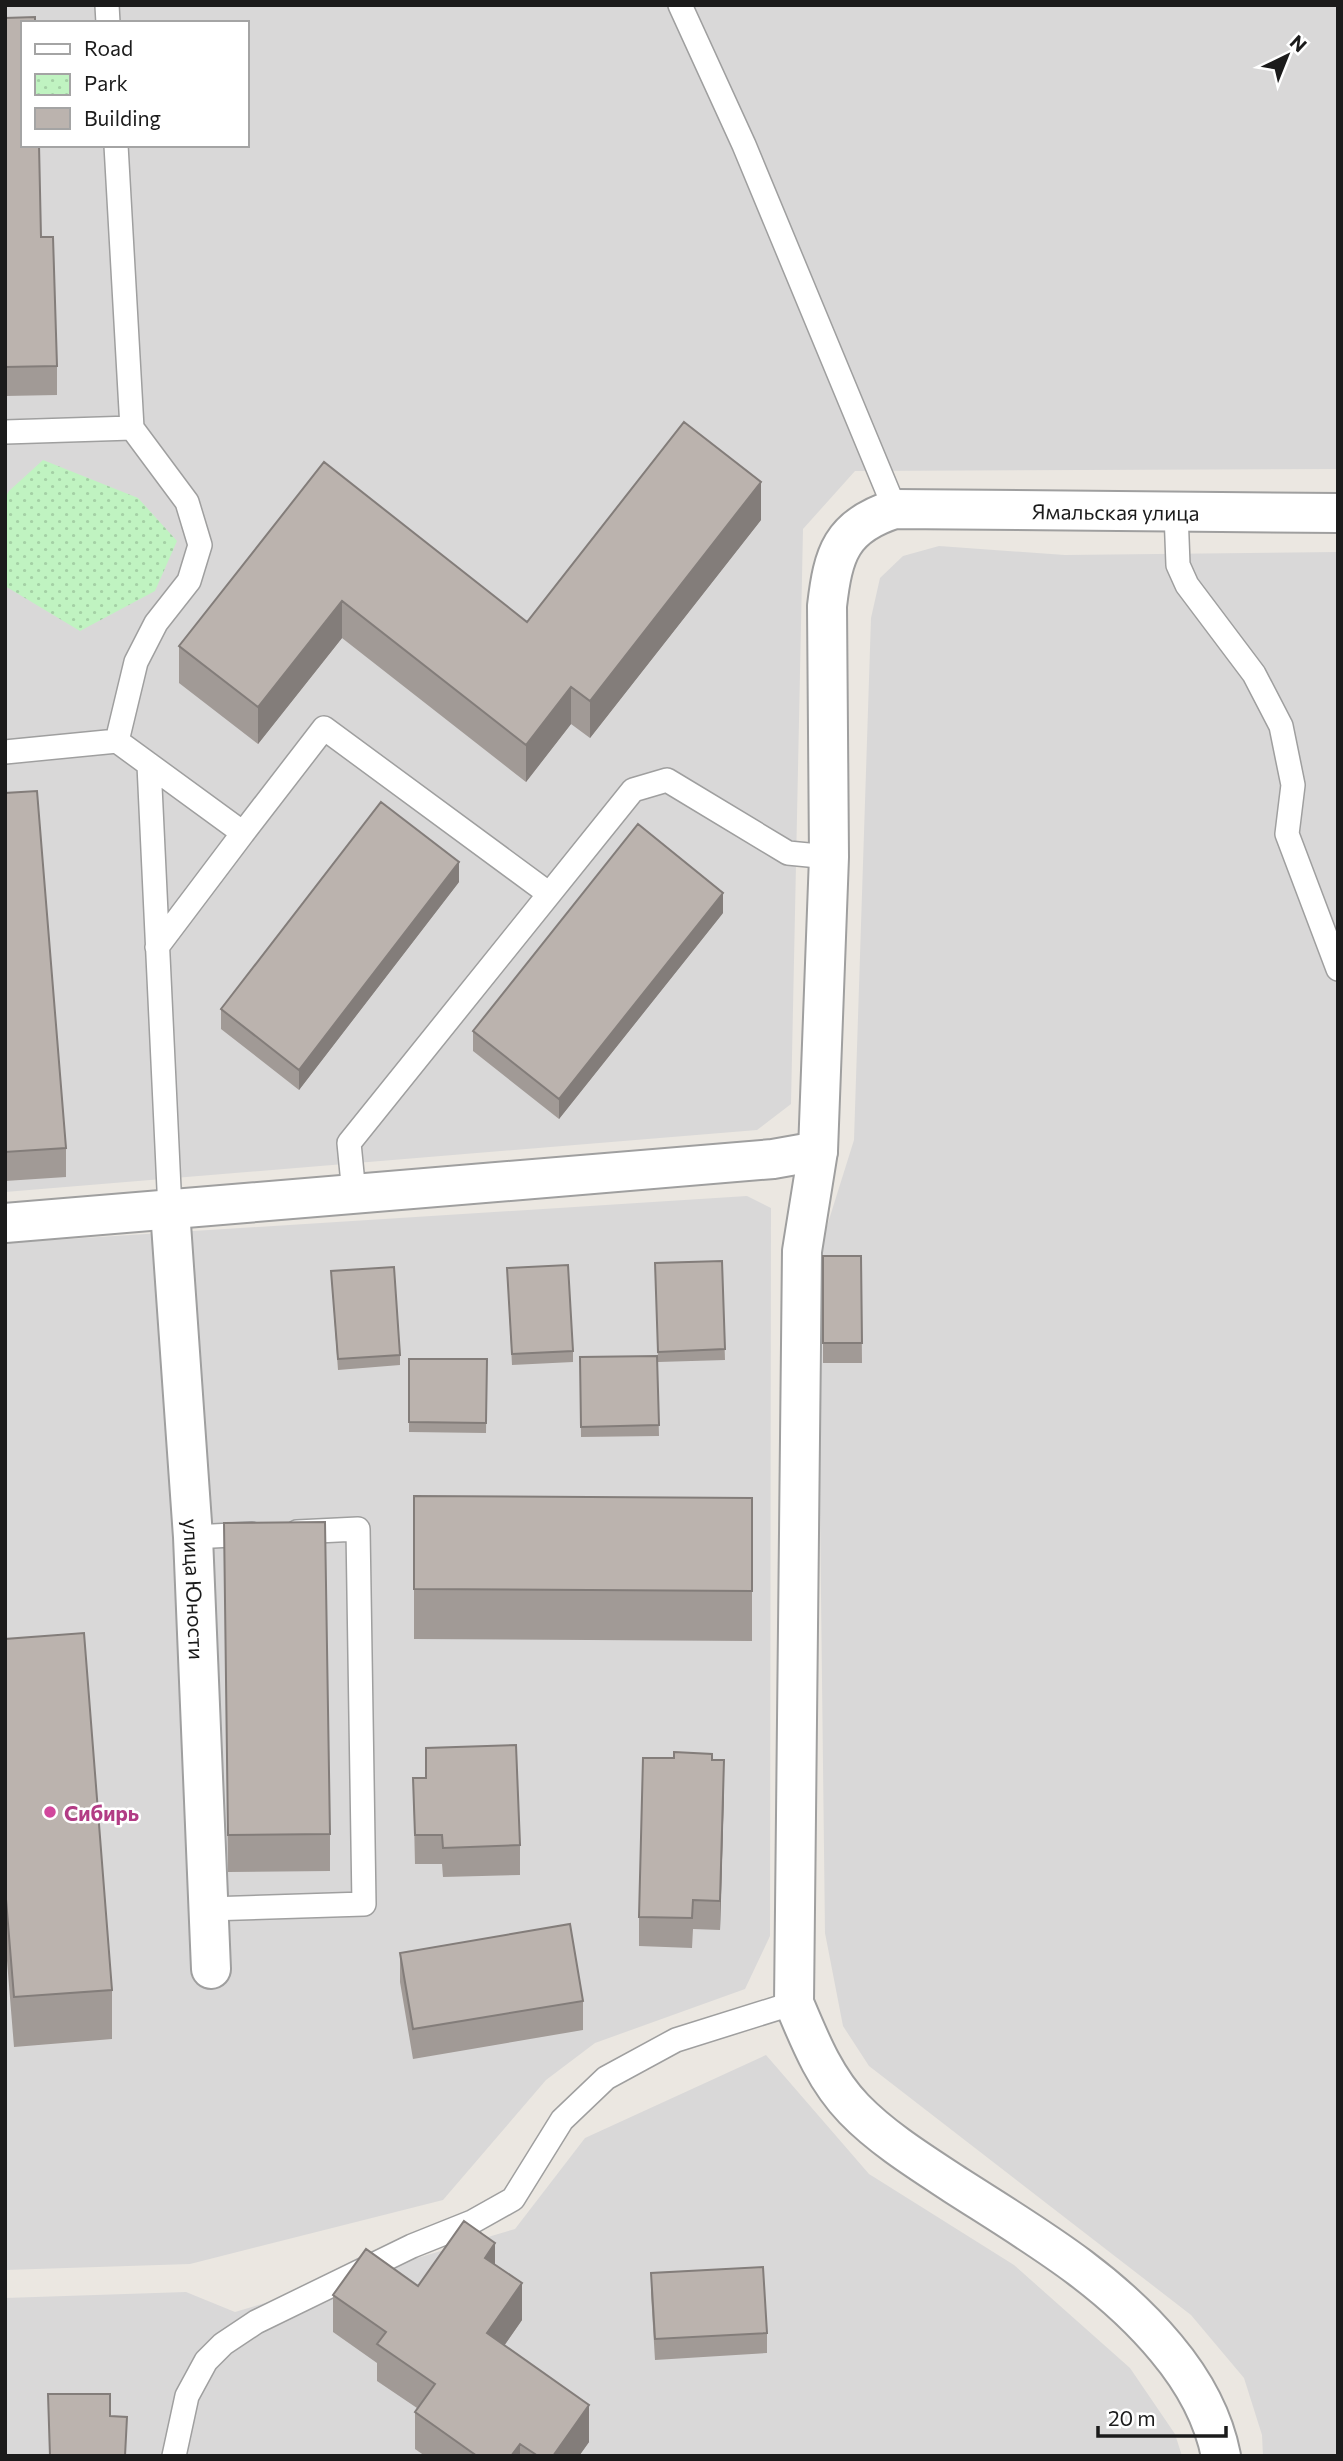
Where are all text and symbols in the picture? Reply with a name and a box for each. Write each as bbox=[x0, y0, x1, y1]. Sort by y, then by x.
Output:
legend bbox=[21, 21, 248, 147]
north arrow bbox=[1252, 21, 1322, 91]
text: N bbox=[1286, 30, 1312, 56]
text: Road bbox=[84, 35, 133, 60]
text: Park bbox=[84, 70, 128, 95]
text: Building bbox=[84, 105, 161, 130]
street label: Ямальская улица bbox=[1031, 498, 1200, 524]
street label: улица Юности bbox=[179, 1518, 211, 1660]
place label: Сибирь bbox=[64, 1800, 139, 1825]
marker: Сибирь bbox=[42, 1804, 58, 1820]
scale bar bbox=[1098, 2394, 1226, 2438]
text: 20 m bbox=[1108, 2405, 1156, 2430]

